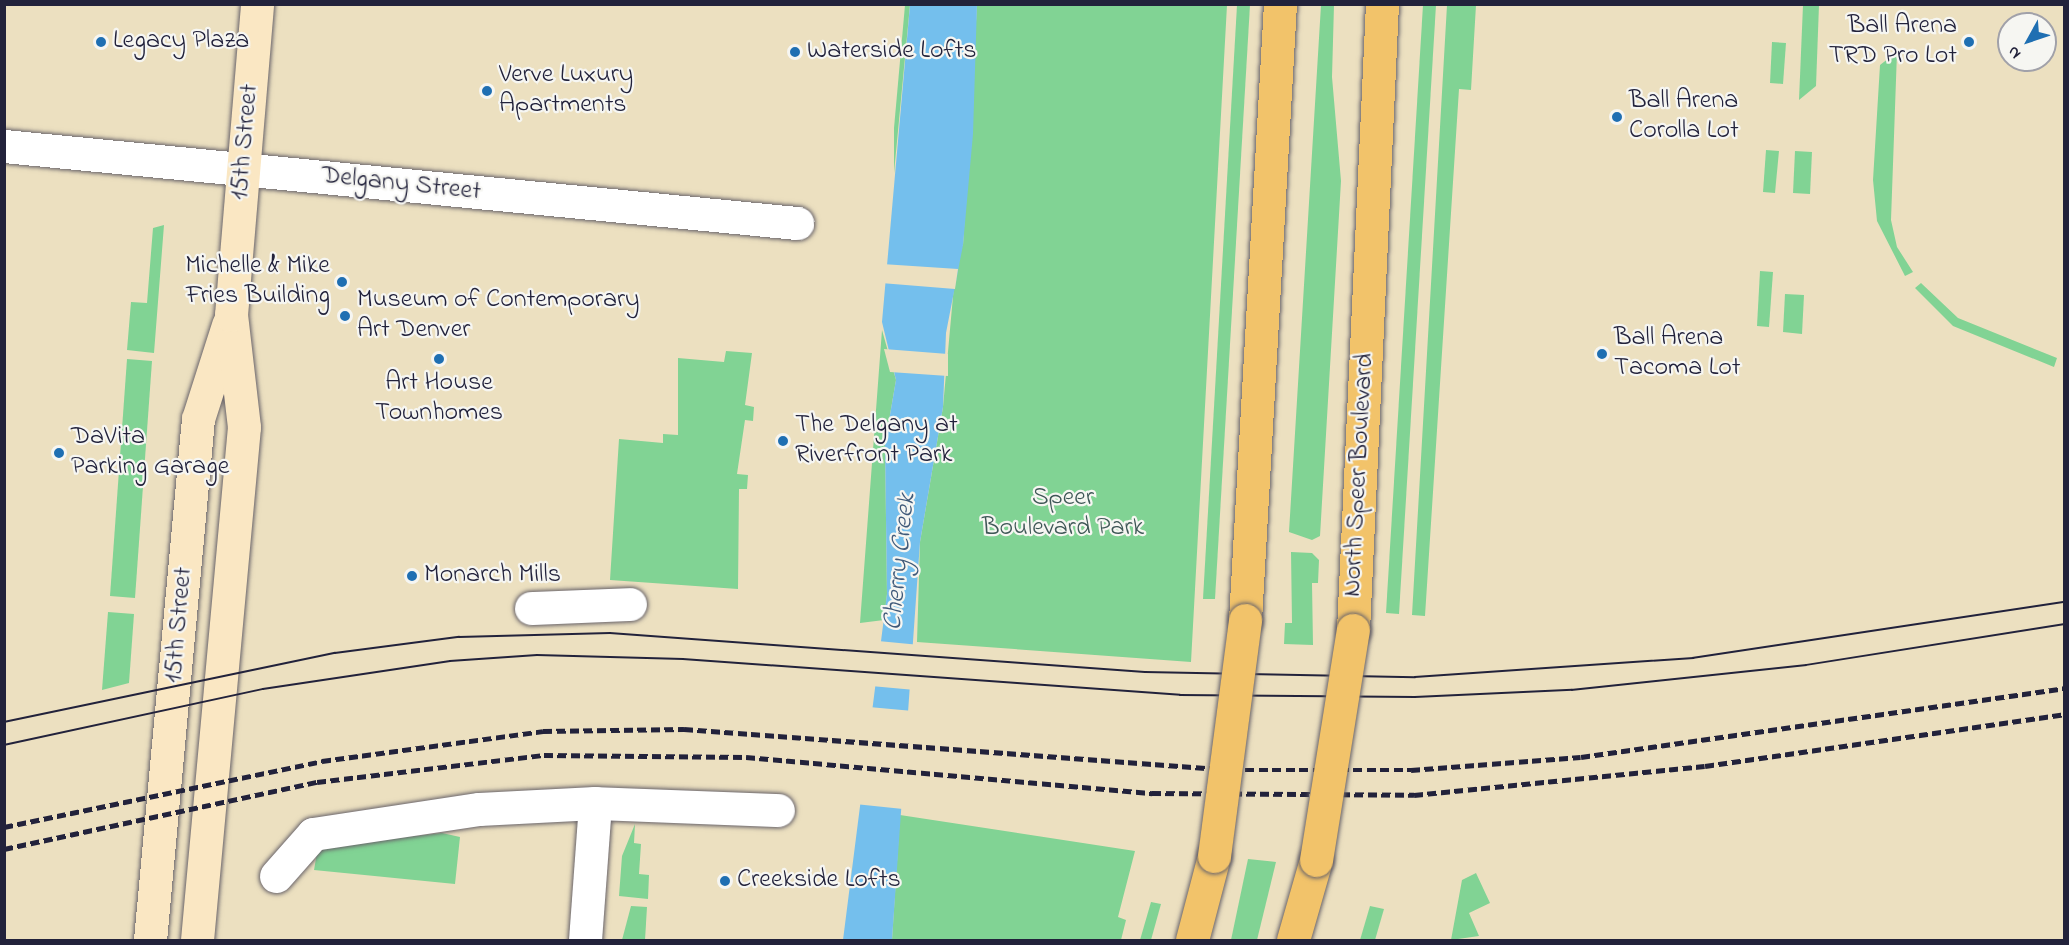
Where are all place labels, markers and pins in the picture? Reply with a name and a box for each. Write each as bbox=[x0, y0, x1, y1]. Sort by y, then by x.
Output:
place label: Ball Arena TRD Pro Lot bbox=[1829, 11, 1957, 72]
place label: Legacy Plaza bbox=[113, 26, 249, 58]
marker: Legacy Plaza bbox=[94, 35, 108, 49]
marker: Ball Arena TRD Pro Lot bbox=[1962, 35, 1976, 49]
place label: Waterside Lofts bbox=[807, 36, 976, 68]
marker: Waterside Lofts bbox=[788, 45, 802, 59]
place label: Verve Luxury Apartments bbox=[499, 60, 633, 122]
marker: Verve Luxury Apartments bbox=[480, 84, 494, 98]
place label: Ball Arena Corolla Lot bbox=[1629, 86, 1739, 148]
marker: Ball Arena Corolla Lot bbox=[1610, 110, 1624, 124]
place label: Michelle & Mike Fries Building bbox=[185, 251, 330, 312]
marker: Michelle & Mike Fries Building bbox=[335, 275, 349, 289]
place label: Museum of Contemporary Art Denver bbox=[357, 285, 639, 346]
marker: Museum of Contemporary Art Denver bbox=[338, 309, 352, 323]
place label: Ball Arena Tacoma Lot bbox=[1614, 323, 1741, 384]
marker: Ball Arena Tacoma Lot bbox=[1595, 347, 1609, 361]
marker: Art House Townhomes bbox=[432, 352, 446, 366]
place label: Art House Townhomes bbox=[375, 368, 503, 430]
place label: The Delgany at Riverfront Park bbox=[795, 410, 958, 472]
place label: DaVita Parking Garage bbox=[71, 422, 229, 484]
marker: The Delgany at Riverfront Park bbox=[776, 434, 790, 448]
marker: DaVita Parking Garage bbox=[52, 446, 66, 460]
place label: Monarch Mills bbox=[424, 560, 561, 592]
marker: Monarch Mills bbox=[405, 569, 419, 583]
place label: Creekside Lofts bbox=[737, 865, 901, 897]
marker: Creekside Lofts bbox=[718, 874, 732, 888]

